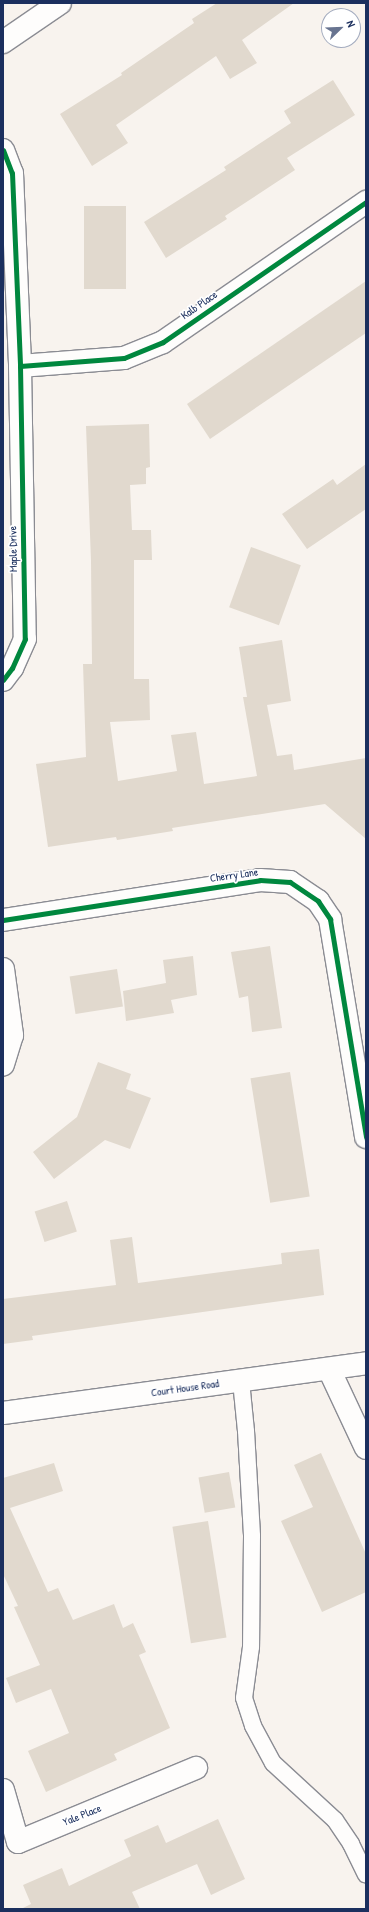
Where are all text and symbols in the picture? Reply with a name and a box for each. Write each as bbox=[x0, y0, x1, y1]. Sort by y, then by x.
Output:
north arrow bbox=[321, 8, 361, 48]
text: N bbox=[344, 18, 359, 29]
street label: Kalb Place bbox=[178, 288, 220, 322]
street label: Maple Drive bbox=[6, 526, 20, 572]
street label: Cherry Lane bbox=[209, 865, 259, 885]
street label: Court House Road bbox=[150, 1377, 220, 1399]
street label: Yale Place bbox=[61, 1801, 103, 1829]

